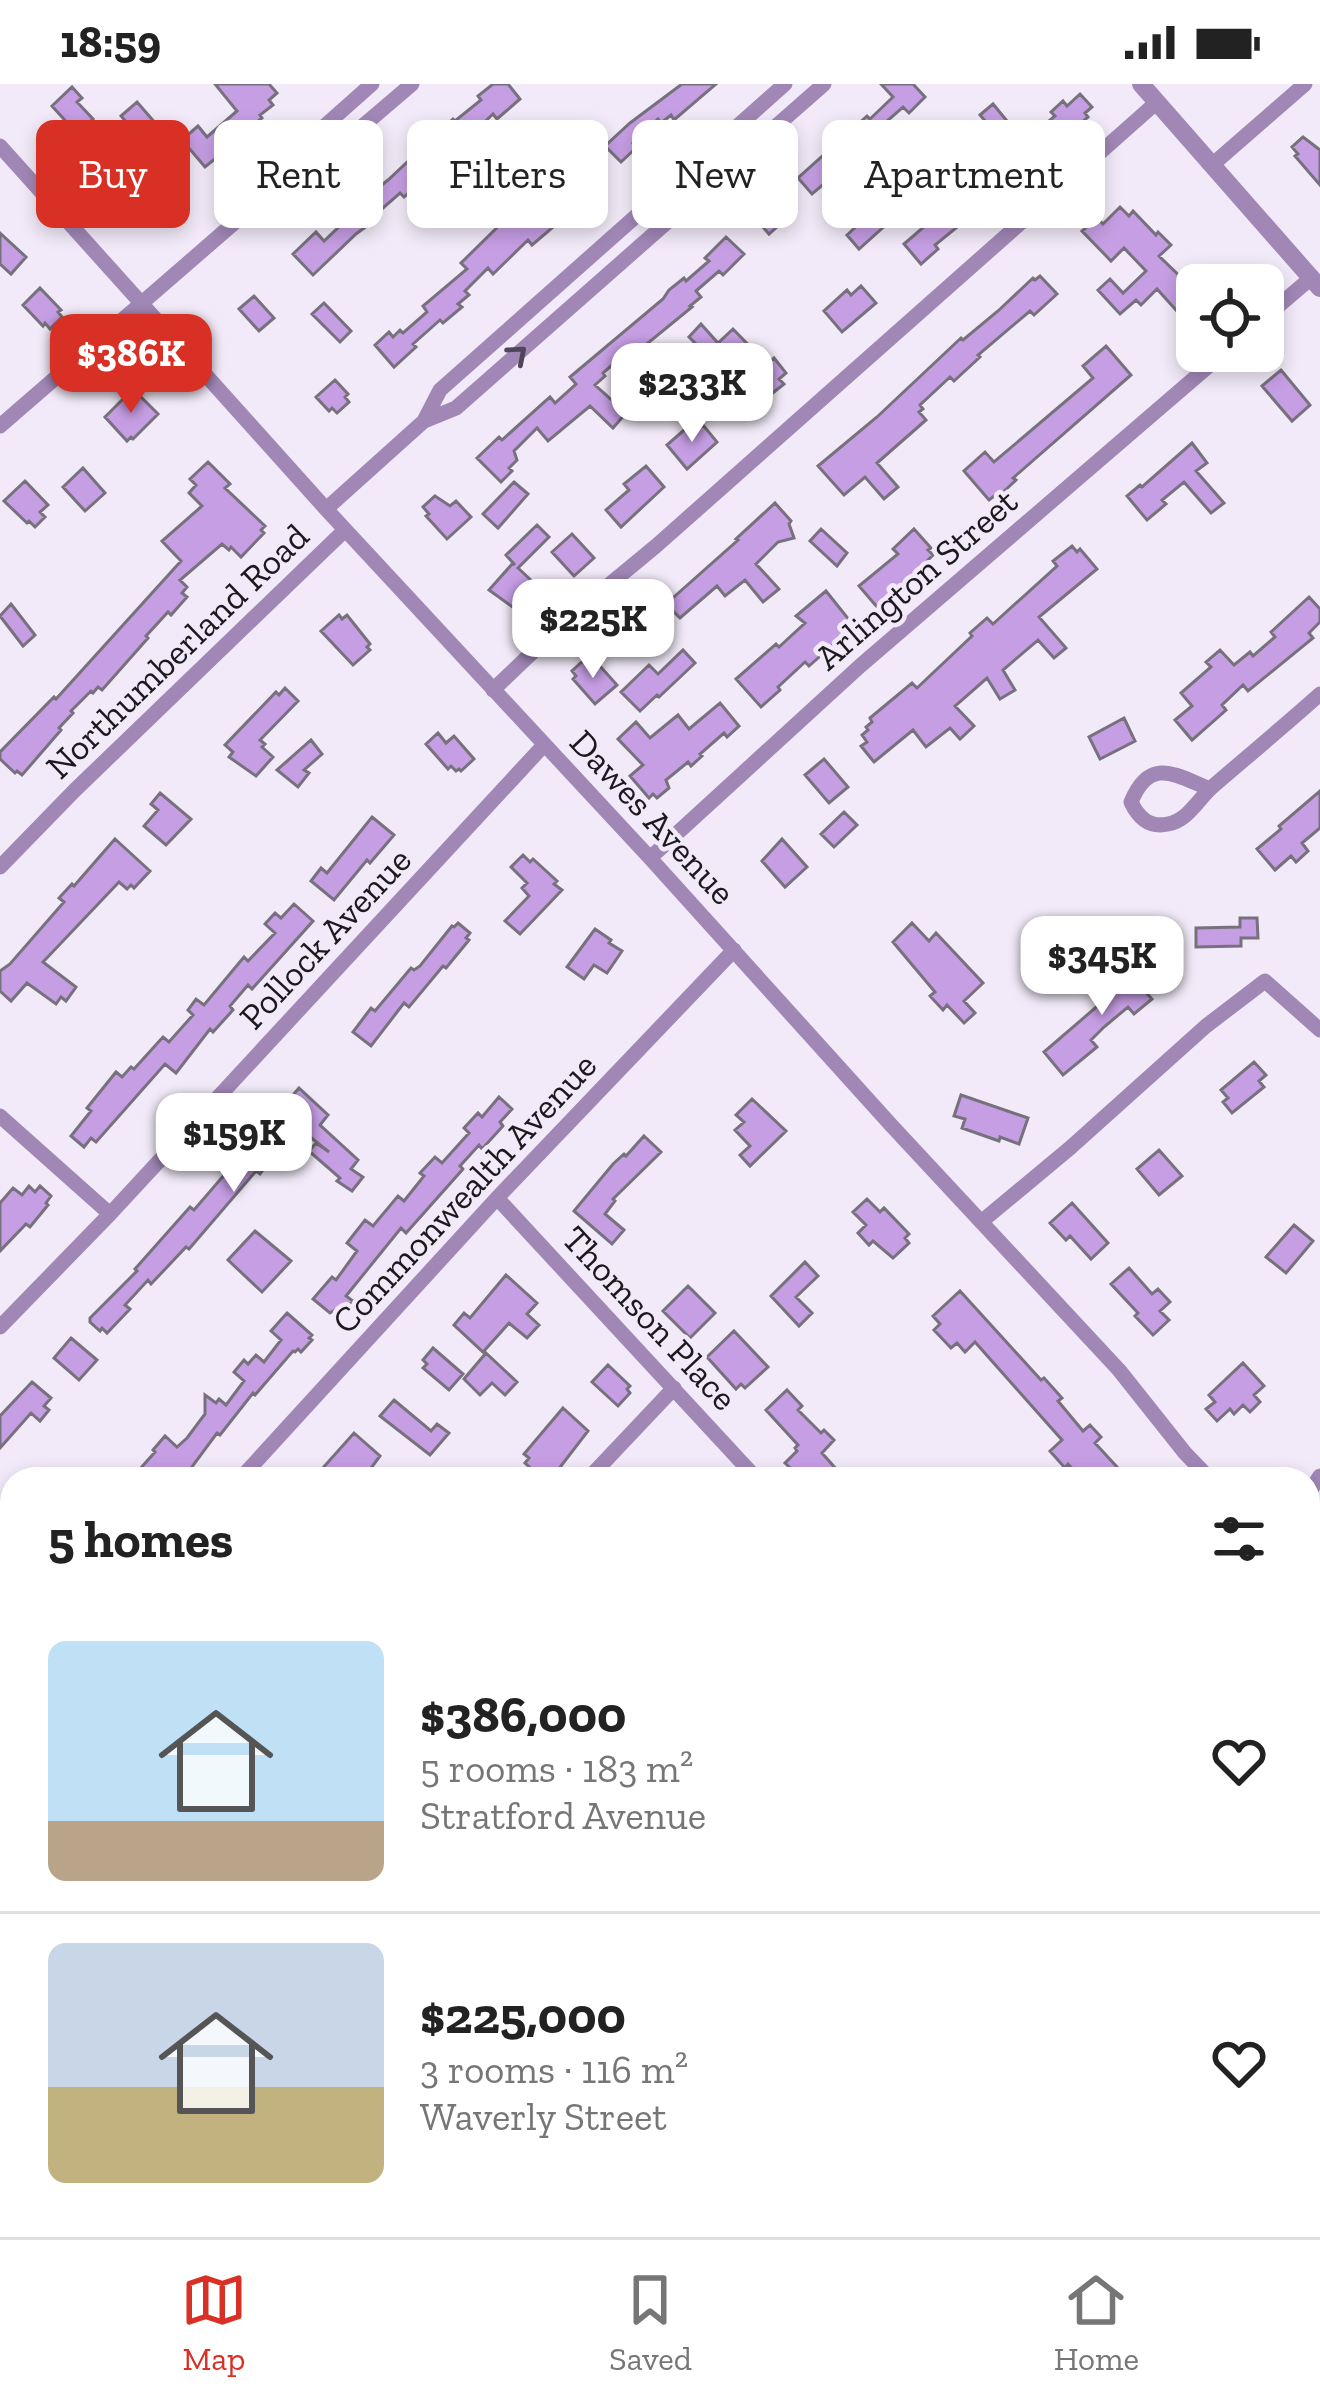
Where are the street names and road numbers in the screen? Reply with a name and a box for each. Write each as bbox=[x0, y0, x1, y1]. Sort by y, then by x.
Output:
street label: Arlington Street bbox=[806, 479, 1026, 678]
street label: Northumberland Road bbox=[37, 514, 317, 787]
street label: Dawes Avenue bbox=[561, 721, 745, 913]
street label: Pollock Avenue bbox=[230, 838, 420, 1038]
street label: Commonwealth Avenue bbox=[323, 1044, 605, 1342]
street label: Thomson Place bbox=[554, 1217, 746, 1419]

